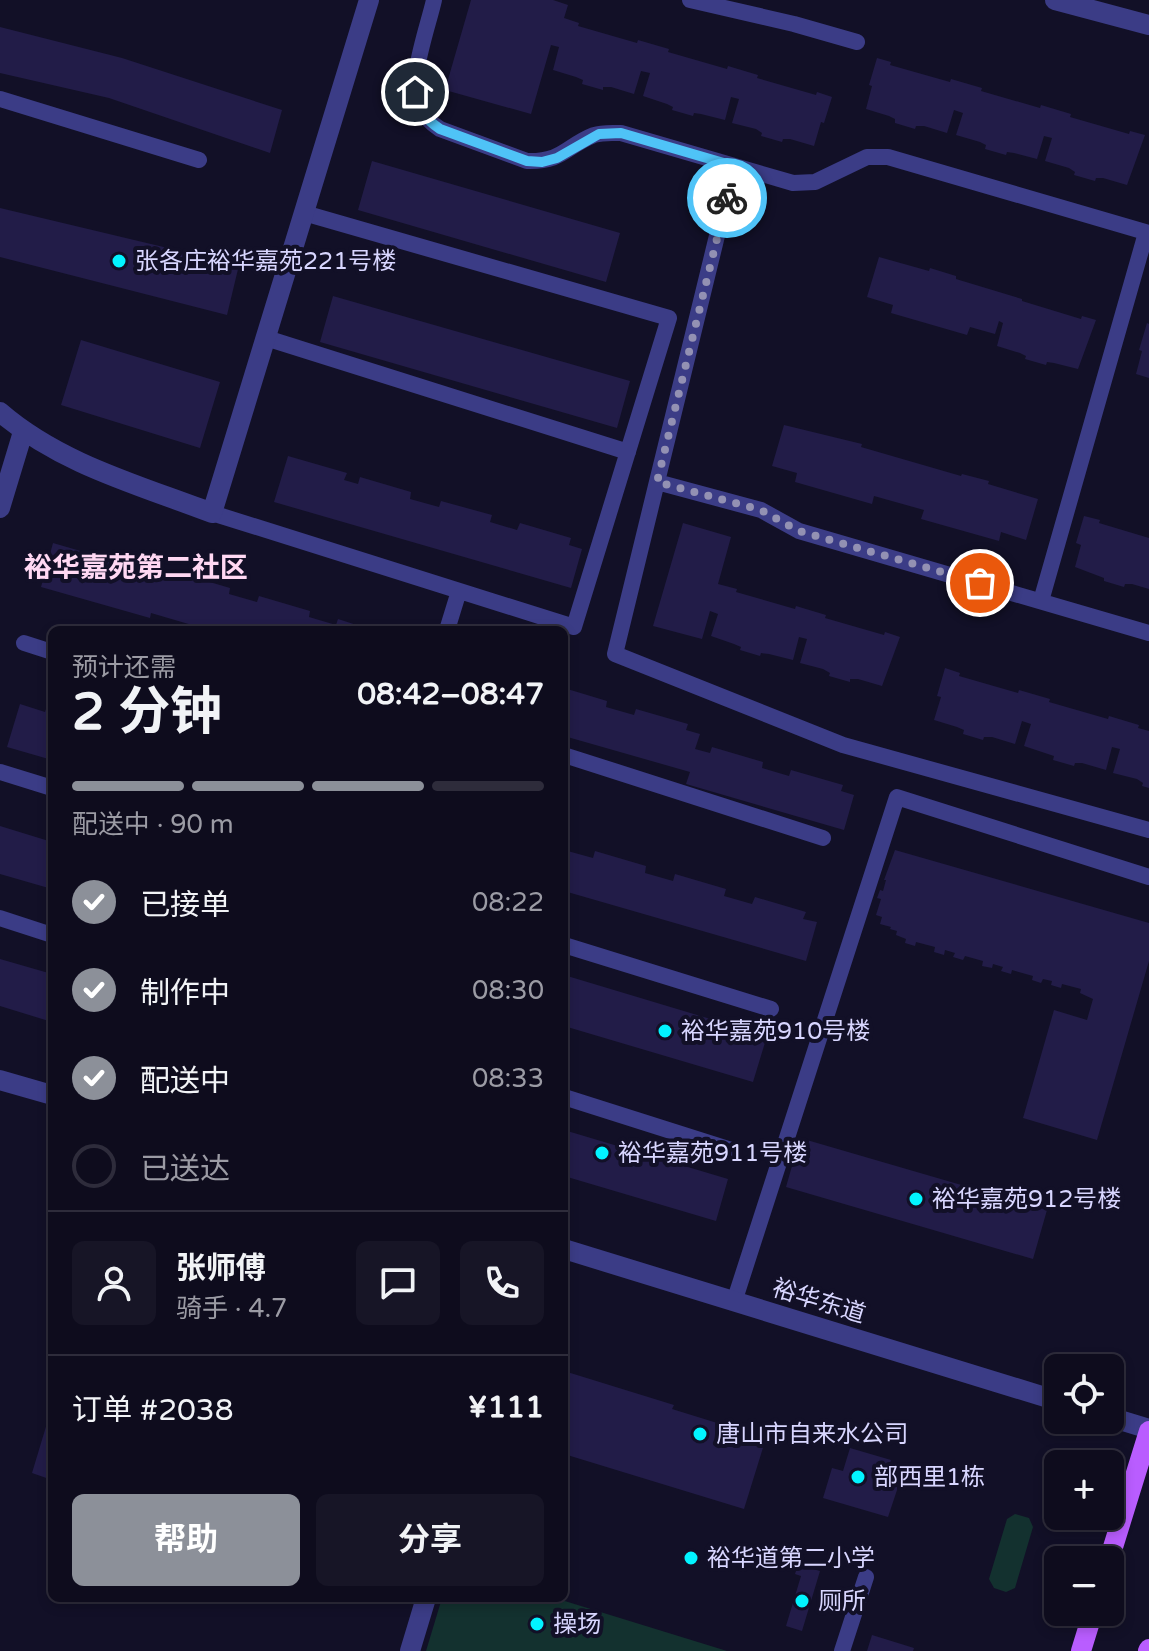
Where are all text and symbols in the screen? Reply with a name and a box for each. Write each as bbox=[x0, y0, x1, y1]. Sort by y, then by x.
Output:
pin bbox=[381, 58, 449, 126]
icon: home bbox=[393, 70, 437, 114]
courier bbox=[687, 158, 767, 238]
icon: bike bbox=[705, 176, 749, 220]
place label: 张各庄裕华嘉苑221号楼 bbox=[135, 247, 396, 276]
marker: 张各庄裕华嘉苑221号楼 bbox=[110, 252, 128, 270]
pin bbox=[946, 549, 1014, 617]
district label: 裕华嘉苑第二社区 bbox=[24, 551, 248, 585]
icon: bag bbox=[958, 561, 1002, 605]
text: 预计还需 bbox=[72, 652, 176, 683]
text: 08:42–08:47 bbox=[357, 676, 544, 713]
text: 2 分钟 bbox=[72, 681, 222, 744]
text: 配送中 · 90 m bbox=[72, 809, 234, 840]
icon: check bbox=[72, 880, 116, 924]
text: 已接单 bbox=[140, 887, 230, 924]
text: 08:22 bbox=[472, 887, 544, 918]
icon: check bbox=[72, 968, 116, 1012]
text: 制作中 bbox=[140, 975, 230, 1012]
text: 08:30 bbox=[472, 975, 544, 1006]
place label: 裕华嘉苑910号楼 bbox=[681, 1017, 870, 1046]
marker: 裕华嘉苑910号楼 bbox=[656, 1022, 674, 1040]
icon: check bbox=[72, 1056, 116, 1100]
text: 配送中 bbox=[140, 1063, 230, 1100]
text: 08:33 bbox=[472, 1063, 544, 1094]
place label: 裕华嘉苑911号楼 bbox=[618, 1139, 807, 1168]
marker: 裕华嘉苑911号楼 bbox=[593, 1144, 611, 1162]
text: 已送达 bbox=[140, 1151, 230, 1188]
place label: 裕华嘉苑912号楼 bbox=[932, 1185, 1121, 1214]
marker: 裕华嘉苑912号楼 bbox=[907, 1190, 925, 1208]
button: person bbox=[72, 1241, 156, 1325]
button: chat bbox=[356, 1241, 440, 1325]
button: phone bbox=[460, 1241, 544, 1325]
text: 张师傅 bbox=[176, 1250, 266, 1287]
street label: 裕华东道 bbox=[769, 1274, 869, 1329]
text: 骑手 · 4.7 bbox=[176, 1293, 287, 1324]
map controls bbox=[1044, 1354, 1124, 1626]
button: locate bbox=[1044, 1354, 1124, 1434]
text: ¥111 bbox=[468, 1389, 544, 1426]
text: 订单 #2038 bbox=[72, 1392, 234, 1429]
place label: 唐山市自来水公司 bbox=[716, 1420, 908, 1449]
marker: 唐山市自来水公司 bbox=[691, 1425, 709, 1443]
button: + bbox=[1044, 1450, 1124, 1530]
place label: 部西里1栋 bbox=[874, 1463, 985, 1492]
marker: 部西里1栋 bbox=[849, 1468, 867, 1486]
button: 帮助 bbox=[72, 1494, 300, 1586]
button: 分享 bbox=[316, 1494, 544, 1586]
place label: 裕华道第二小学 bbox=[707, 1544, 875, 1573]
button: − bbox=[1044, 1546, 1124, 1626]
marker: 裕华道第二小学 bbox=[682, 1549, 700, 1567]
place label: 厕所 bbox=[818, 1587, 866, 1616]
marker: 厕所 bbox=[793, 1592, 811, 1610]
place label: 操场 bbox=[553, 1610, 601, 1639]
marker: 操场 bbox=[528, 1615, 546, 1633]

